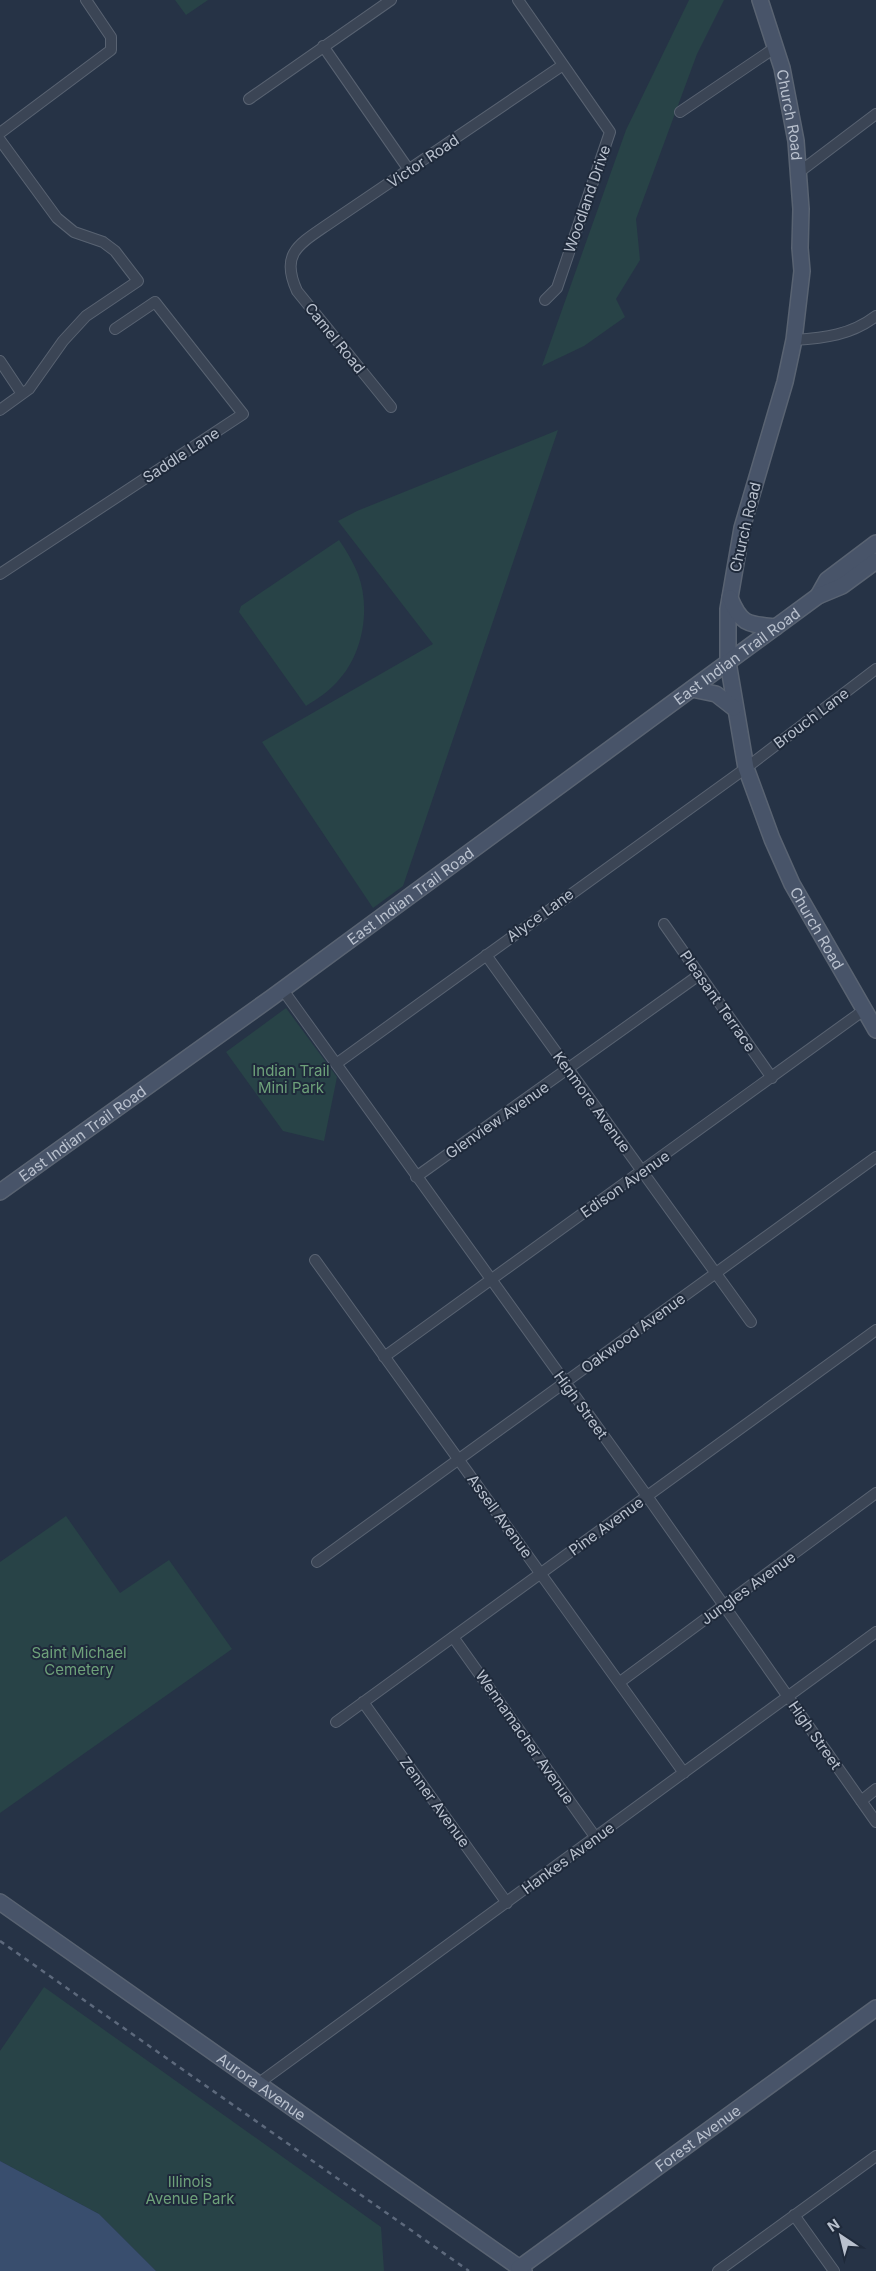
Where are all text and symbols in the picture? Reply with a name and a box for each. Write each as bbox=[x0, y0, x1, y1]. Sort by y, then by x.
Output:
street label: Church Road bbox=[773, 68, 807, 161]
street label: Victor Road bbox=[384, 130, 462, 192]
street label: Woodland Drive bbox=[560, 143, 614, 255]
street label: Camel Road bbox=[301, 299, 369, 377]
street label: Saddle Lane bbox=[139, 423, 223, 487]
street label: Church Road bbox=[725, 480, 765, 574]
street label: East Indian Trail Road bbox=[669, 603, 804, 709]
street label: Brouch Lane bbox=[770, 684, 852, 752]
street label: East Indian Trail Road bbox=[343, 843, 477, 949]
street label: Church Road bbox=[786, 883, 848, 973]
street label: Alyce Lane bbox=[503, 884, 577, 946]
street label: Pleasant Terrace bbox=[676, 947, 760, 1055]
street label: Kenmore Avenue bbox=[549, 1048, 635, 1156]
park label: Indian Trail Mini Park bbox=[252, 1061, 330, 1097]
street label: Glenview Avenue bbox=[442, 1077, 552, 1163]
street label: East Indian Trail Road bbox=[15, 1081, 150, 1185]
street label: Edison Avenue bbox=[577, 1146, 673, 1222]
street label: Oakwood Avenue bbox=[577, 1289, 689, 1377]
street label: High Street bbox=[550, 1367, 612, 1443]
street label: Assell Avenue bbox=[463, 1470, 537, 1562]
street label: Pine Avenue bbox=[565, 1493, 647, 1559]
street label: Jungles Avenue bbox=[697, 1547, 799, 1629]
park label: Saint Michael Cemetery bbox=[31, 1643, 127, 1679]
street label: Wennamacher Avenue bbox=[472, 1666, 578, 1808]
street label: High Street bbox=[784, 1697, 846, 1773]
street label: Zenner Avenue bbox=[396, 1753, 474, 1851]
street label: Hankes Avenue bbox=[518, 1818, 618, 1898]
street label: Aurora Avenue bbox=[213, 2048, 310, 2124]
street label: Forest Avenue bbox=[651, 2100, 744, 2175]
park label: Illinois Avenue Park bbox=[145, 2172, 235, 2208]
north arrow bbox=[816, 2211, 866, 2261]
text: N bbox=[824, 2215, 843, 2235]

